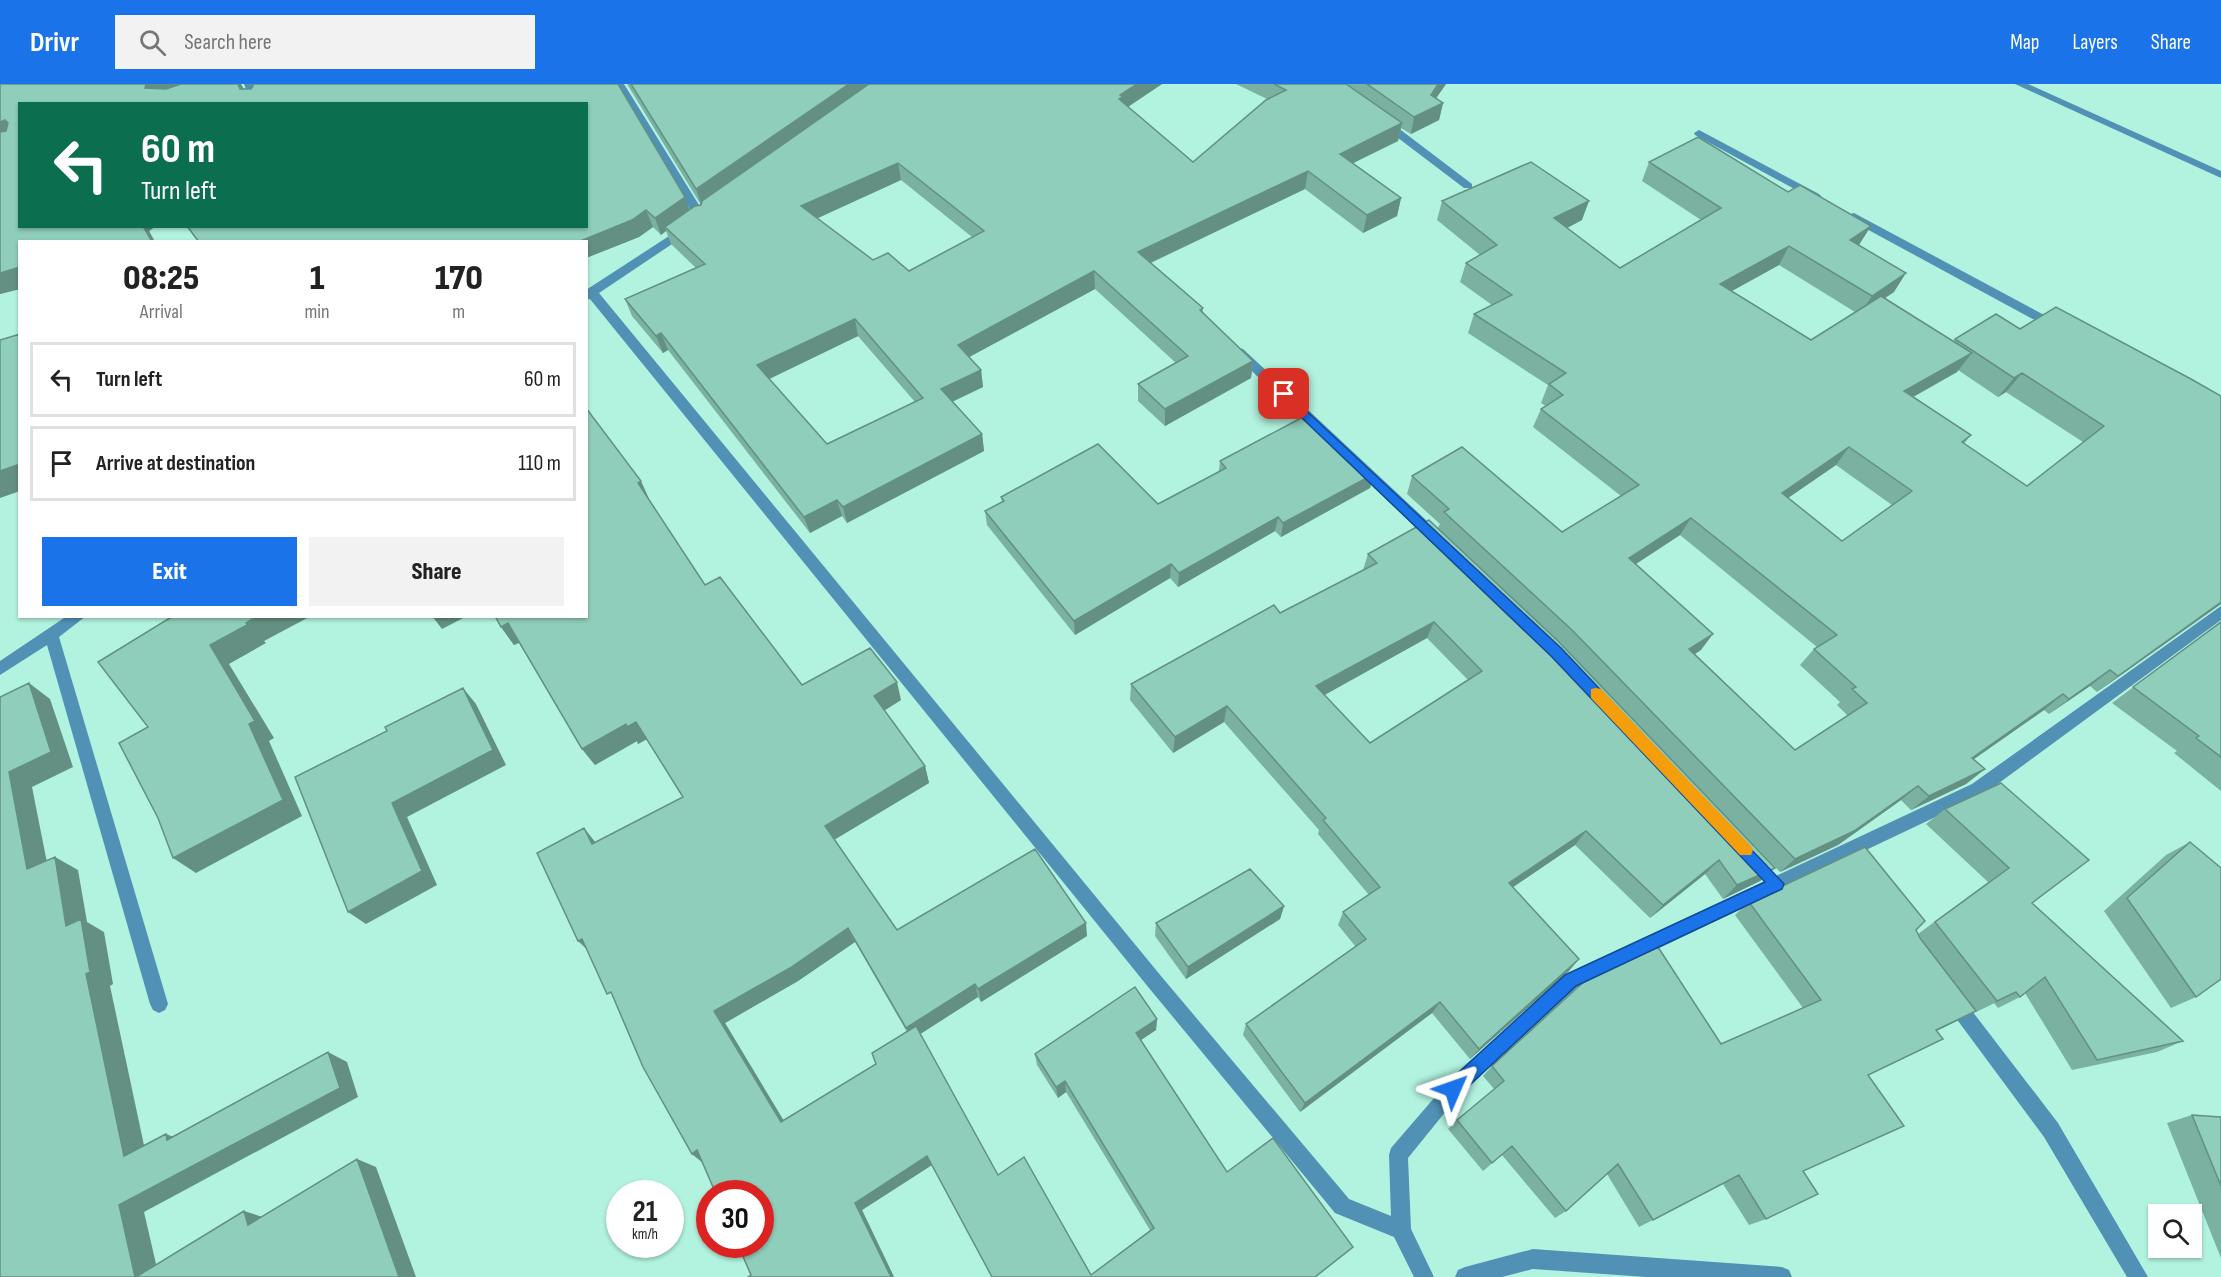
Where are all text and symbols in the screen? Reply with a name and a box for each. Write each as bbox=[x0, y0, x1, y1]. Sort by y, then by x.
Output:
search box bbox=[115, 15, 535, 69]
text: Drivr bbox=[30, 26, 79, 59]
icon: search bbox=[136, 26, 169, 59]
text: Search here bbox=[184, 29, 272, 56]
text: Map bbox=[2010, 30, 2039, 55]
text: Layers bbox=[2072, 30, 2118, 55]
text: Share bbox=[2151, 30, 2191, 55]
text: 60 m bbox=[141, 124, 215, 175]
icon: left bbox=[42, 126, 120, 204]
text: Turn left bbox=[141, 175, 217, 207]
text: 08:25 bbox=[123, 257, 199, 300]
text: 1 bbox=[310, 257, 324, 300]
text: 170 bbox=[435, 257, 483, 300]
text: Arrival bbox=[140, 300, 183, 324]
text: min bbox=[304, 300, 330, 324]
text: m bbox=[452, 300, 465, 324]
icon: left bbox=[45, 363, 78, 396]
text: Turn left bbox=[96, 366, 162, 393]
text: 60 m bbox=[524, 366, 561, 393]
pin bbox=[1258, 368, 1309, 419]
icon: arrive bbox=[1267, 377, 1300, 410]
icon: arrive bbox=[45, 447, 78, 480]
text: Arrive at destination bbox=[96, 450, 255, 477]
text: 110 m bbox=[518, 450, 561, 477]
button: Exit bbox=[42, 537, 297, 606]
button: Share bbox=[309, 537, 564, 606]
position arrow bbox=[1421, 1057, 1485, 1121]
speed limit sign: 30 bbox=[696, 1180, 774, 1258]
text: 21 bbox=[633, 1194, 657, 1230]
map controls bbox=[2148, 1204, 2202, 1258]
button: search bbox=[2148, 1204, 2202, 1258]
text: km/h bbox=[632, 1225, 658, 1244]

